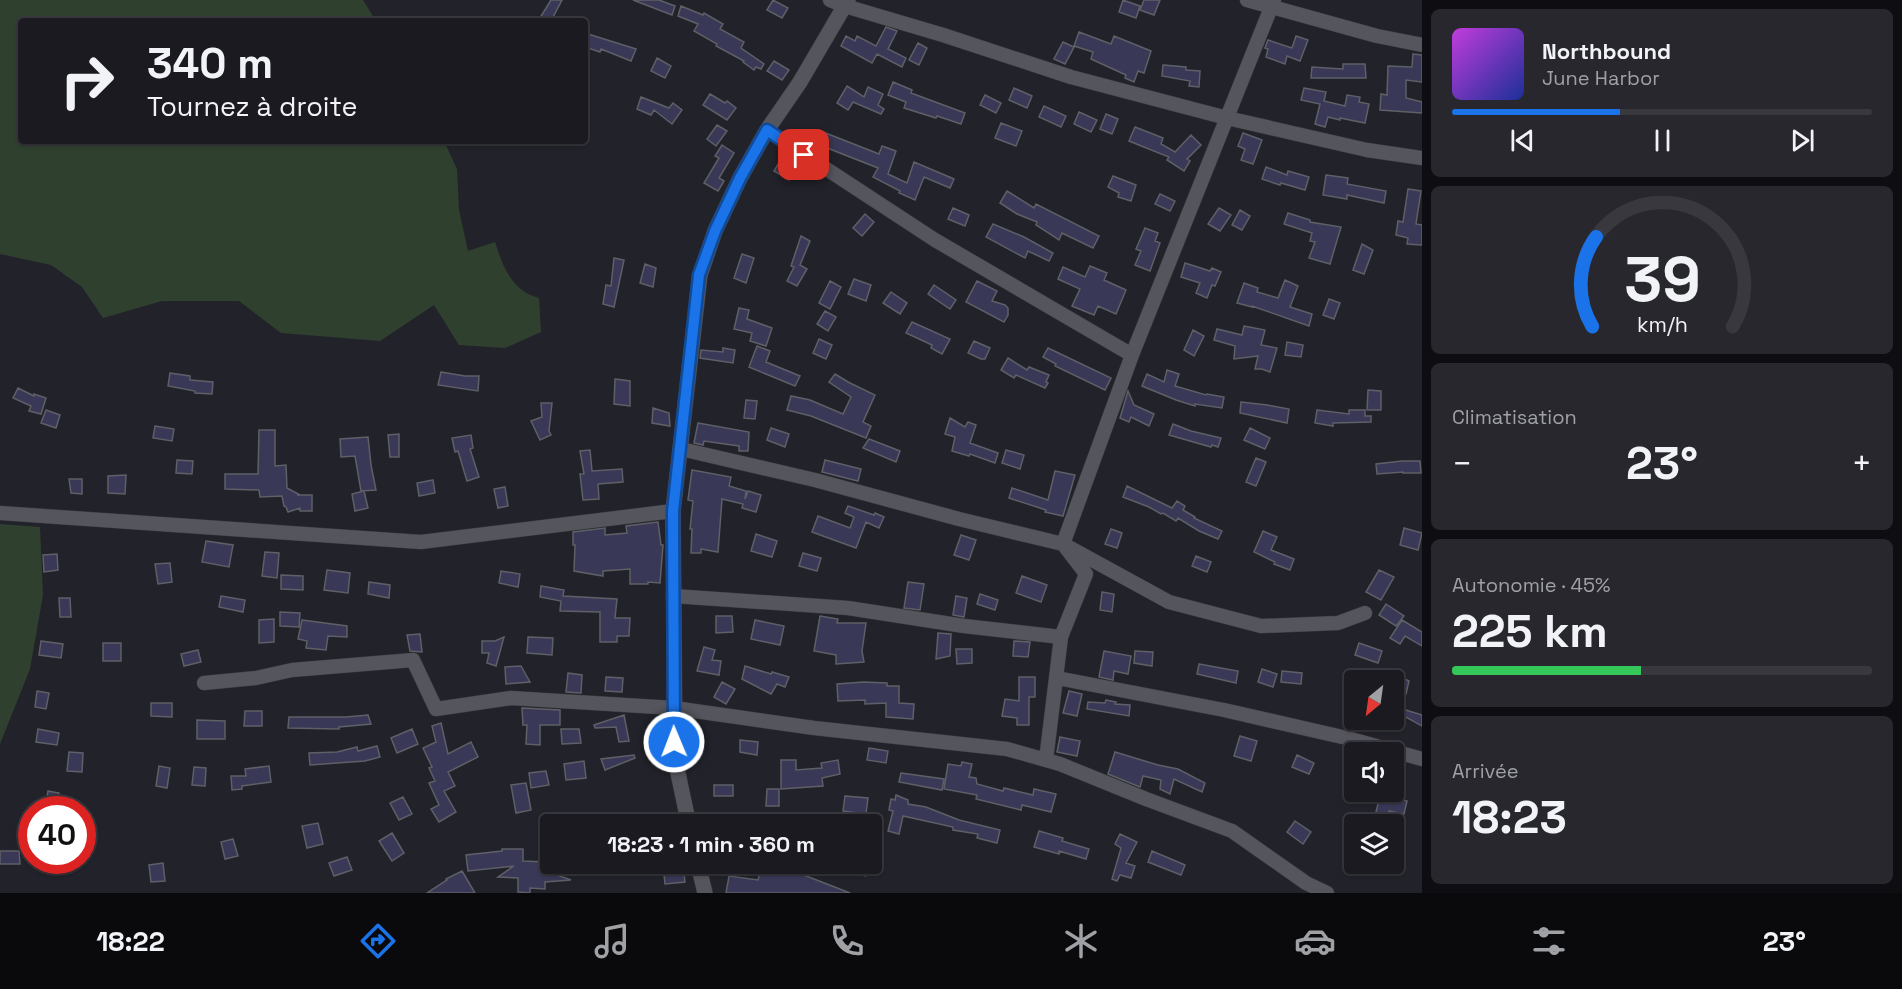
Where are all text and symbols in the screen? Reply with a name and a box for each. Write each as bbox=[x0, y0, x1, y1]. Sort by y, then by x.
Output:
text: 340 m bbox=[147, 37, 273, 90]
text: Northbound bbox=[1542, 37, 1671, 65]
icon: right bbox=[48, 42, 126, 120]
text: June Harbor bbox=[1542, 65, 1660, 91]
text: Tournez à droite bbox=[147, 89, 357, 124]
icon: previous bbox=[1506, 124, 1539, 157]
icon: pause bbox=[1646, 124, 1679, 157]
icon: next bbox=[1786, 124, 1819, 157]
pin bbox=[778, 129, 829, 180]
icon: arrive bbox=[787, 138, 820, 171]
text: 39 bbox=[1624, 240, 1700, 319]
text: km/h bbox=[1636, 311, 1688, 338]
text: Climatisation bbox=[1452, 404, 1577, 430]
text: 23° bbox=[1626, 435, 1698, 492]
text: − bbox=[1452, 443, 1472, 485]
text: + bbox=[1852, 443, 1872, 485]
text: Autonomie · 45% bbox=[1452, 572, 1611, 598]
text: 225 km bbox=[1452, 603, 1608, 660]
north arrow bbox=[1344, 670, 1404, 730]
map controls bbox=[1344, 670, 1404, 874]
position arrow bbox=[642, 710, 706, 774]
button: sound bbox=[1344, 742, 1404, 802]
text: Arrivée bbox=[1452, 758, 1519, 784]
text: 18:23 bbox=[1452, 789, 1567, 846]
speed limit sign: 40 bbox=[18, 796, 96, 874]
button: layers bbox=[1344, 814, 1404, 874]
text: 18:23 · 1 min · 360 m bbox=[607, 830, 815, 858]
icon: directions bbox=[357, 920, 399, 962]
icon: music bbox=[591, 920, 633, 962]
icon: phone bbox=[826, 920, 868, 962]
icon: climate bbox=[1060, 920, 1102, 962]
icon: car bbox=[1294, 920, 1336, 962]
icon: filters bbox=[1528, 920, 1570, 962]
text: 18:22 bbox=[96, 924, 165, 959]
text: 23° bbox=[1763, 924, 1806, 959]

